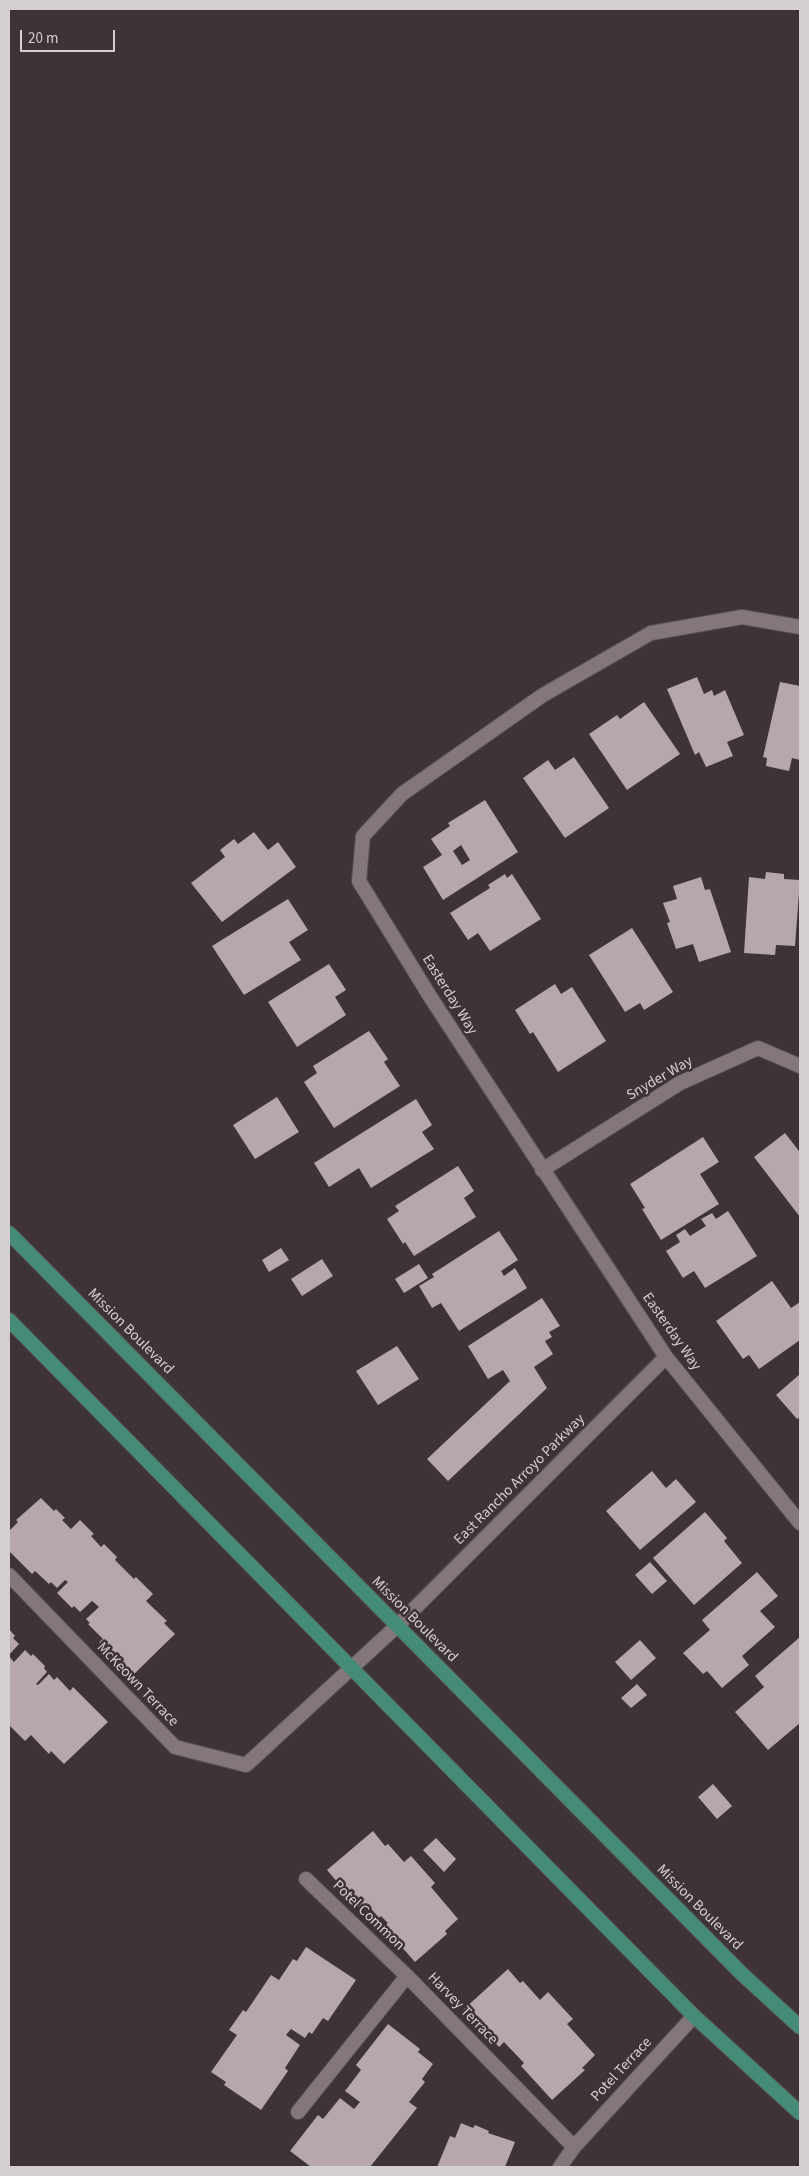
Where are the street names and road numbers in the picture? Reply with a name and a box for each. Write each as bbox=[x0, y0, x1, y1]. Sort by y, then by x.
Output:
street label: Easterday Way bbox=[417, 952, 481, 1038]
street label: Snyder Way bbox=[624, 1053, 696, 1105]
street label: Mission Boulevard bbox=[83, 1285, 177, 1379]
street label: Easterday Way bbox=[638, 1290, 704, 1374]
street label: East Rancho Arroyo Parkway bbox=[451, 1411, 589, 1549]
street label: Mission Boulevard bbox=[367, 1573, 461, 1667]
street label: McKeown Terrace bbox=[92, 1639, 182, 1731]
street label: Mission Boulevard bbox=[652, 1861, 746, 1955]
street label: Potel Common bbox=[328, 1877, 408, 1955]
street label: Harvey Terrace bbox=[423, 1969, 501, 2049]
street label: Potel Terrace bbox=[588, 2034, 656, 2106]

